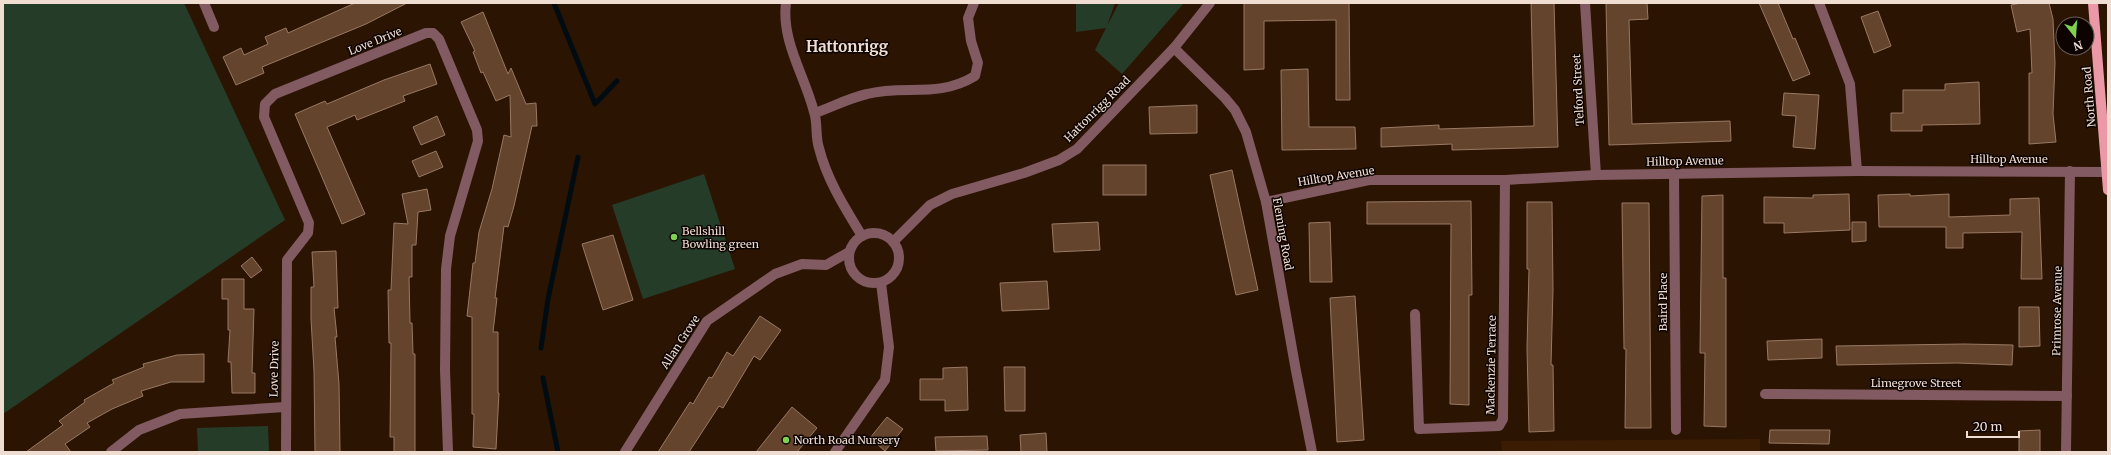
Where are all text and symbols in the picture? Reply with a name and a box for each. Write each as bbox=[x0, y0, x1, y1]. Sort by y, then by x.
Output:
north arrow bbox=[2055, 16, 2095, 56]
street label: Love Drive bbox=[346, 24, 404, 58]
district label: Hattonrigg bbox=[806, 37, 889, 56]
text: N bbox=[2071, 38, 2084, 54]
street label: Telford Street bbox=[1569, 53, 1587, 126]
street label: North Road bbox=[2079, 66, 2099, 128]
street label: Hattonrigg Road bbox=[1061, 73, 1133, 145]
street label: Hilltop Avenue bbox=[1970, 152, 2048, 166]
street label: Hilltop Avenue bbox=[1646, 153, 1724, 169]
street label: Hilltop Avenue bbox=[1297, 163, 1376, 189]
street label: Fleming Road bbox=[1270, 197, 1296, 272]
place label: Bellshill Bowling green bbox=[682, 224, 760, 251]
marker: Bellshill Bowling green bbox=[669, 232, 679, 242]
street label: Primrose Avenue bbox=[2049, 266, 2065, 356]
street label: Baird Place bbox=[1656, 272, 1670, 331]
street label: Allan Grove bbox=[657, 312, 703, 372]
street label: Mackenzie Terrace bbox=[1483, 315, 1499, 415]
street label: Love Drive bbox=[267, 340, 281, 397]
street label: Limegrove Street bbox=[1871, 376, 1962, 390]
scale bar bbox=[1967, 413, 2019, 439]
text: 20 m bbox=[1973, 419, 2002, 434]
place label: North Road Nursery bbox=[794, 433, 900, 447]
marker: North Road Nursery bbox=[781, 435, 791, 445]

